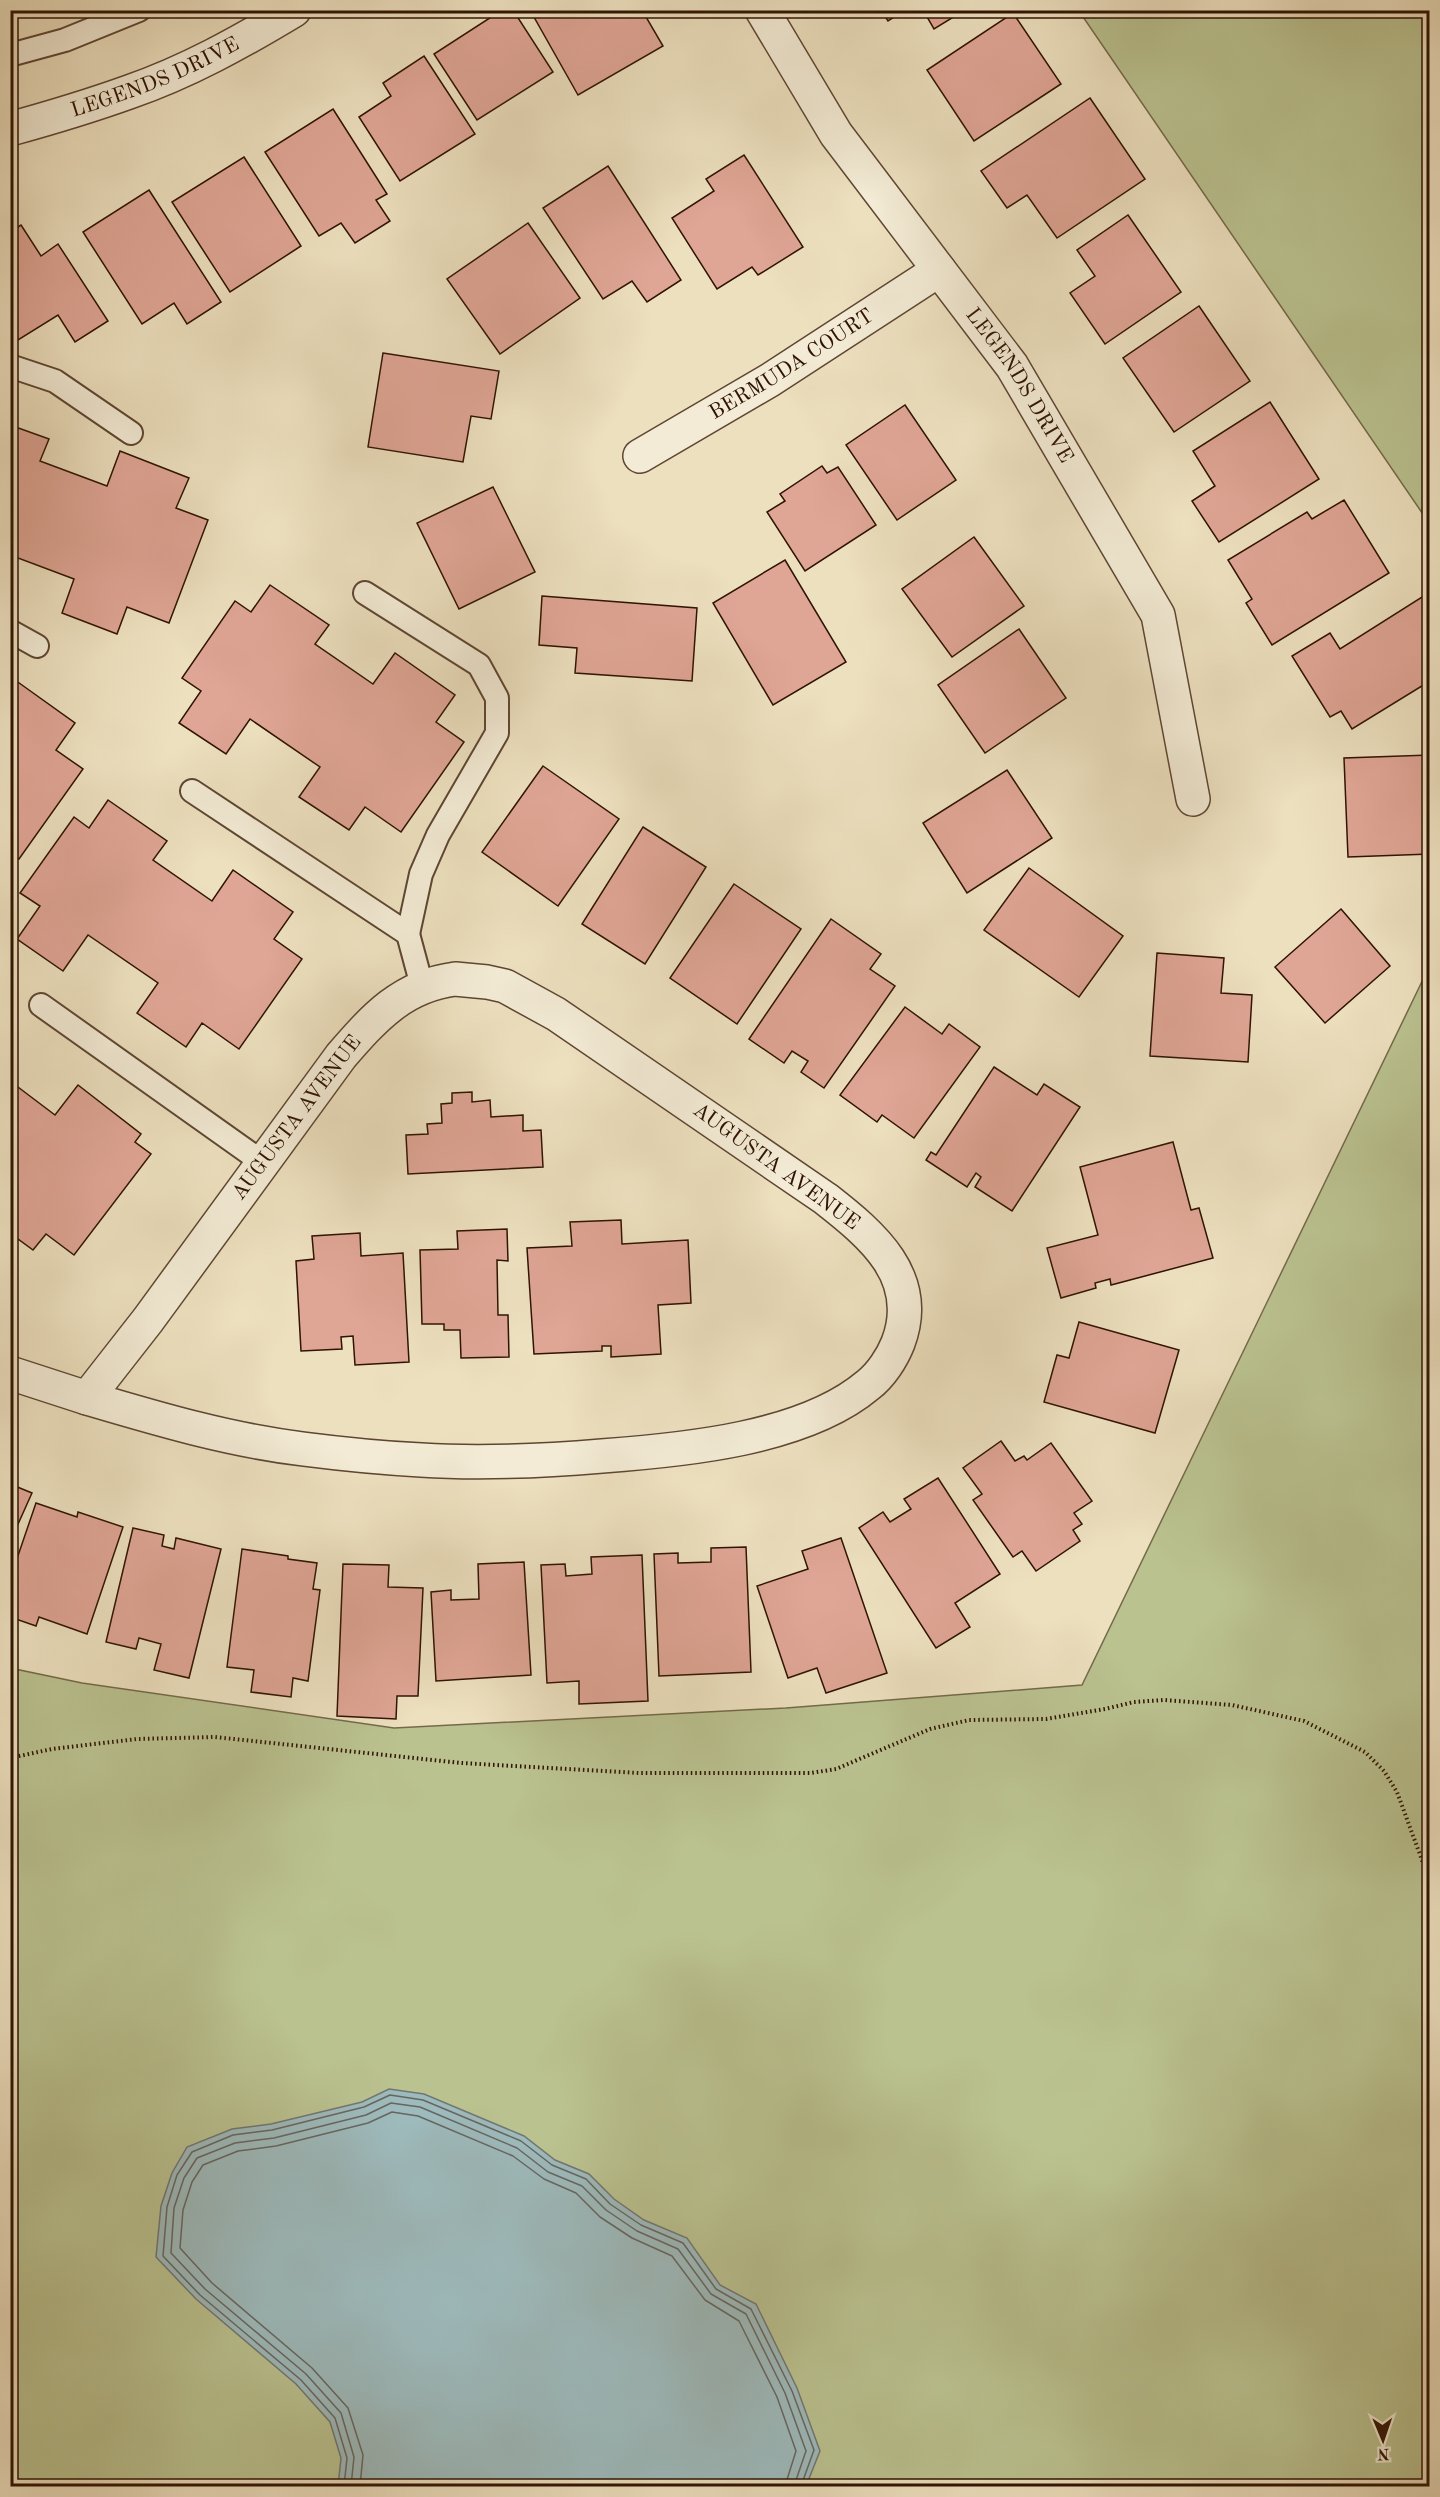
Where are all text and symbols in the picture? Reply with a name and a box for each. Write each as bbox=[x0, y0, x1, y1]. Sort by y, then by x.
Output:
street label: LEGENDS DRIVE bbox=[68, 33, 243, 121]
street label: LEGENDS DRIVE bbox=[962, 304, 1077, 467]
street label: BERMUDA COURT bbox=[706, 305, 877, 424]
street label: AUGUSTA AVENUE bbox=[228, 1032, 366, 1204]
street label: AUGUSTA AVENUE bbox=[689, 1100, 863, 1234]
north arrow bbox=[1353, 2410, 1413, 2470]
text: N bbox=[1376, 2445, 1390, 2461]

